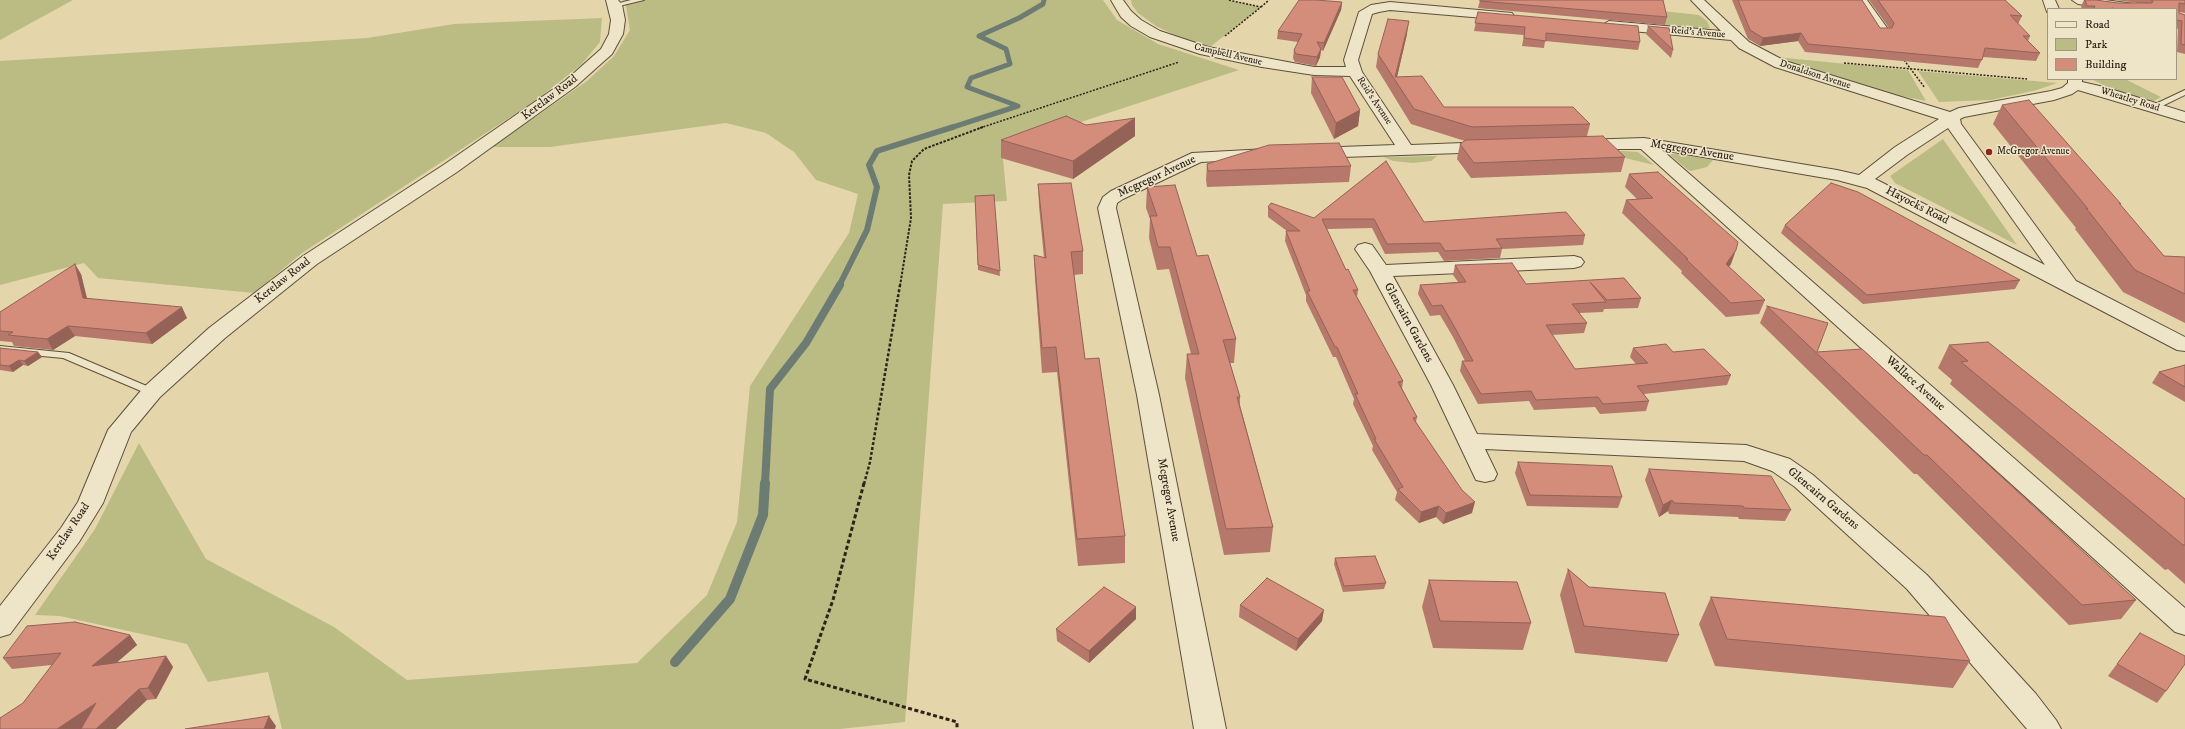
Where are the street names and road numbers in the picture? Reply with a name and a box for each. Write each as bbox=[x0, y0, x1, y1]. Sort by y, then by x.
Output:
street label: Reid's Avenue bbox=[1670, 25, 1726, 41]
street label: Campbell Avenue bbox=[1193, 41, 1263, 69]
street label: Donaldson Avenue bbox=[1778, 58, 1852, 92]
street label: Kerelaw Road bbox=[519, 72, 581, 124]
street label: Reid's Avenue bbox=[1354, 75, 1394, 127]
street label: Wheatley Road bbox=[2099, 85, 2161, 115]
street label: Mcgregor Avenue bbox=[1649, 137, 1735, 165]
street label: Mcgregor Avenue bbox=[1116, 153, 1198, 201]
street label: Hayocks Road bbox=[1883, 184, 1951, 228]
street label: Kerelaw Road bbox=[252, 255, 314, 307]
street label: Glencairn Gardens bbox=[1380, 281, 1436, 365]
street label: Wallace Avenue bbox=[1882, 354, 1948, 414]
street label: Mcgregor Avenue bbox=[1154, 457, 1182, 543]
street label: Glencairn Gardens bbox=[1784, 465, 1862, 533]
street label: Kerelaw Road bbox=[44, 500, 94, 564]

